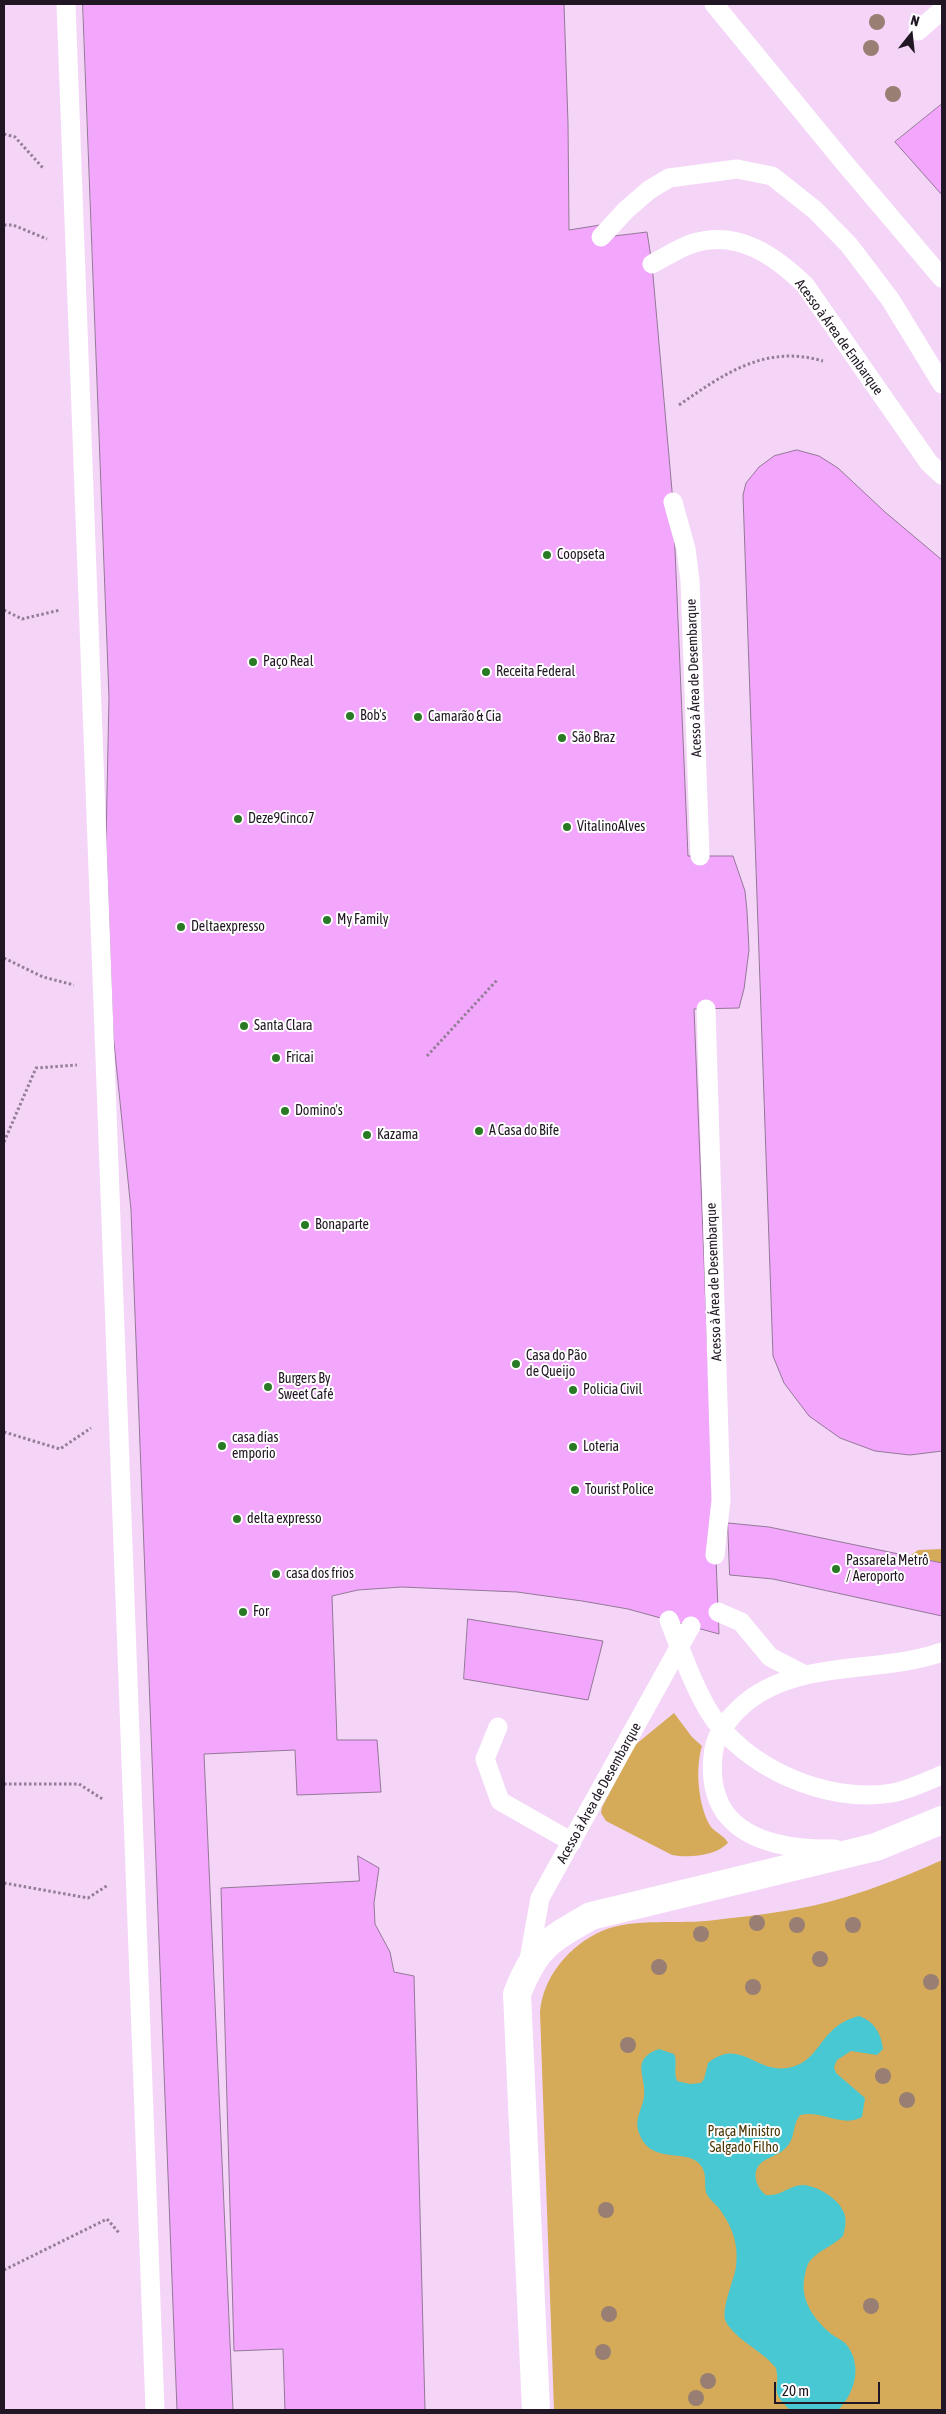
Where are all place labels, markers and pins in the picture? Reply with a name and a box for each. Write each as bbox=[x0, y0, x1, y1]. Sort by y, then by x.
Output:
place label: Coopseta bbox=[557, 547, 605, 563]
marker: Coopseta bbox=[541, 549, 553, 561]
place label: Paço Real bbox=[263, 654, 313, 670]
marker: Paço Real bbox=[247, 656, 259, 668]
place label: Receita Federal bbox=[496, 664, 575, 680]
marker: Receita Federal bbox=[480, 666, 492, 678]
place label: Bob's bbox=[360, 708, 387, 724]
place label: Camarão & Cia bbox=[428, 709, 501, 725]
marker: Bob's bbox=[344, 710, 356, 722]
marker: Camarão & Cia bbox=[412, 711, 424, 723]
place label: São Braz bbox=[572, 730, 615, 746]
marker: São Braz bbox=[556, 732, 568, 744]
place label: Deze9Cinco7 bbox=[248, 811, 315, 827]
marker: Deze9Cinco7 bbox=[232, 813, 244, 825]
place label: VitalinoAlves bbox=[577, 819, 645, 835]
marker: VitalinoAlves bbox=[561, 821, 573, 833]
place label: My Family bbox=[337, 912, 389, 928]
marker: My Family bbox=[321, 914, 333, 926]
place label: Deltaexpresso bbox=[191, 919, 265, 935]
marker: Deltaexpresso bbox=[175, 921, 187, 933]
place label: Santa Clara bbox=[254, 1018, 313, 1034]
marker: Santa Clara bbox=[238, 1020, 250, 1032]
place label: Fricai bbox=[286, 1050, 314, 1066]
marker: Fricai bbox=[270, 1052, 282, 1064]
place label: Domino's bbox=[295, 1103, 343, 1119]
marker: Domino's bbox=[279, 1105, 291, 1117]
place label: A Casa do Bife bbox=[489, 1123, 559, 1139]
marker: A Casa do Bife bbox=[473, 1125, 485, 1137]
place label: Kazama bbox=[377, 1127, 418, 1143]
marker: Kazama bbox=[361, 1129, 373, 1141]
place label: Bonaparte bbox=[315, 1217, 369, 1233]
marker: Bonaparte bbox=[299, 1219, 311, 1231]
place label: Casa do Pão de Queijo bbox=[526, 1348, 587, 1380]
marker: Casa do Pão de Queijo bbox=[510, 1358, 522, 1370]
place label: Burgers By Sweet Café bbox=[278, 1371, 334, 1404]
marker: Burgers By Sweet Café bbox=[262, 1381, 274, 1393]
place label: Policia Civil bbox=[583, 1382, 642, 1398]
marker: Policia Civil bbox=[567, 1384, 579, 1396]
place label: casa días emporio bbox=[232, 1430, 278, 1462]
place label: Loteria bbox=[583, 1439, 619, 1455]
marker: casa días emporio bbox=[216, 1440, 228, 1452]
marker: Loteria bbox=[567, 1441, 579, 1453]
place label: Tourist Police bbox=[585, 1482, 654, 1498]
marker: Tourist Police bbox=[569, 1484, 581, 1496]
place label: delta expresso bbox=[247, 1511, 322, 1527]
marker: delta expresso bbox=[231, 1513, 243, 1525]
place label: Passarela Metrô / Aeroporto bbox=[846, 1553, 929, 1585]
marker: Passarela Metrô / Aeroporto bbox=[830, 1563, 842, 1575]
place label: casa dos frios bbox=[286, 1566, 354, 1582]
marker: casa dos frios bbox=[270, 1568, 282, 1580]
place label: For bbox=[253, 1604, 269, 1620]
marker: For bbox=[237, 1606, 249, 1618]

